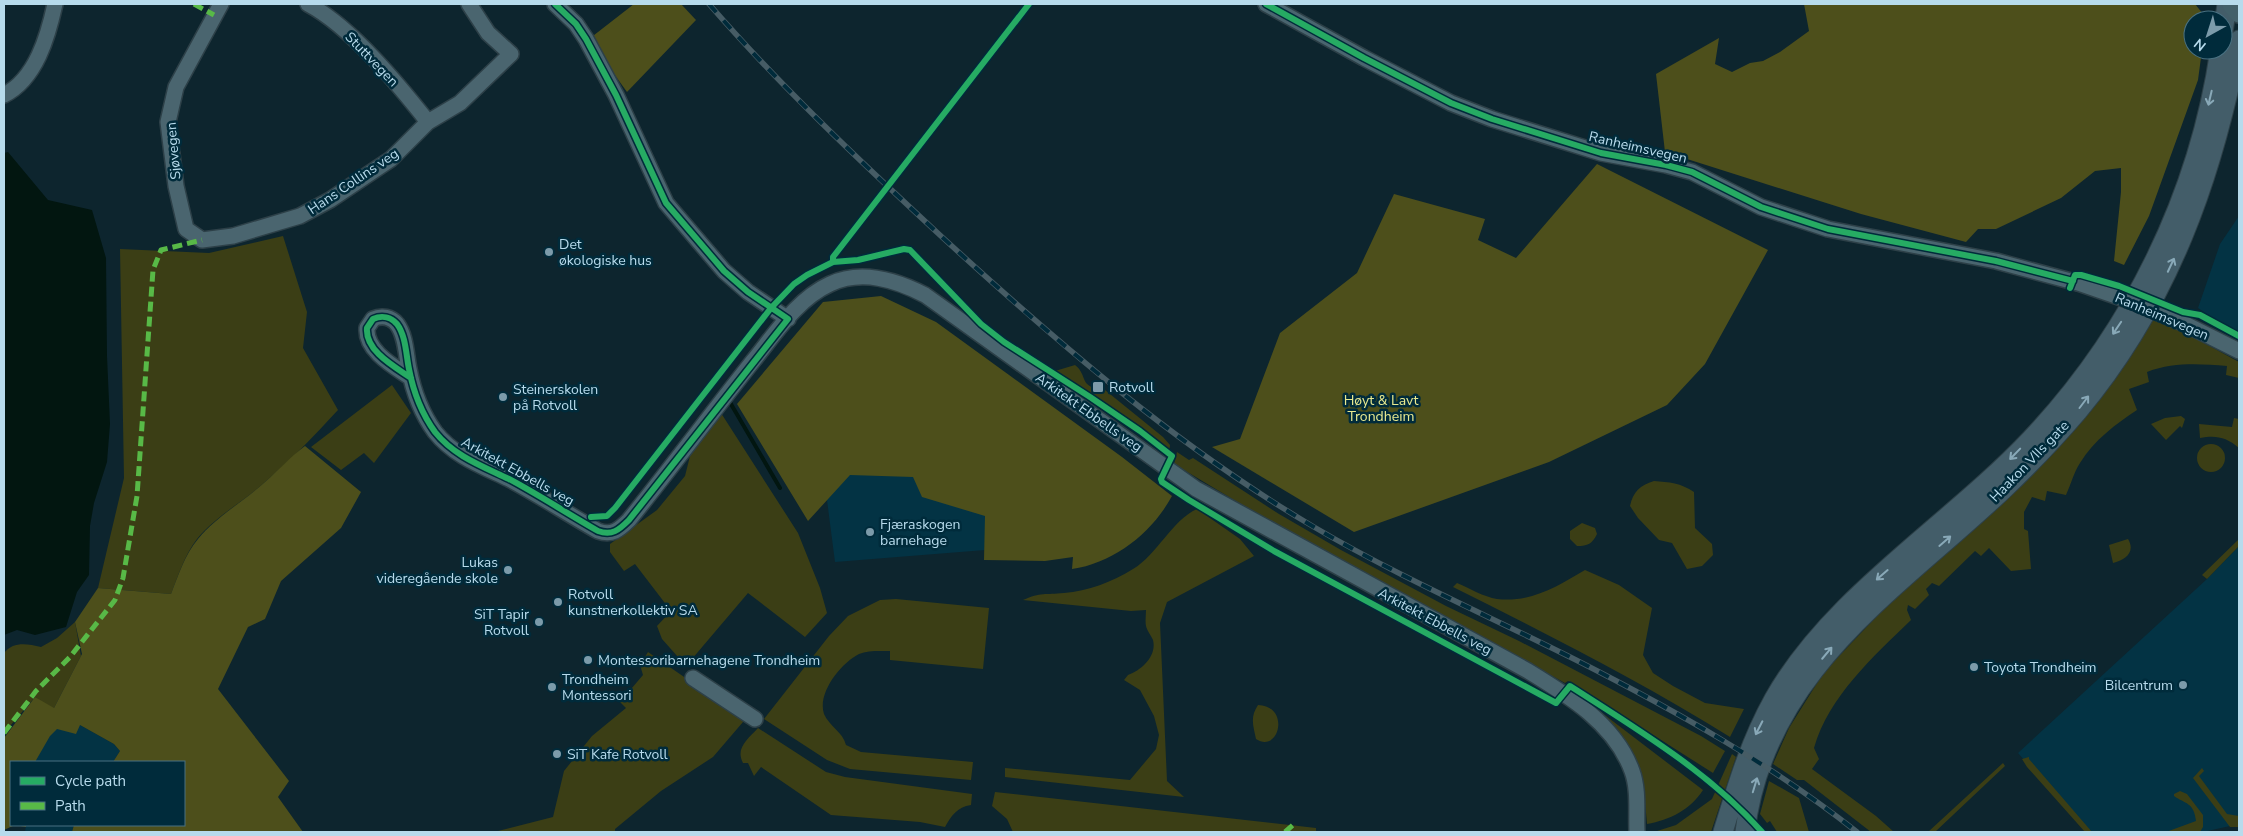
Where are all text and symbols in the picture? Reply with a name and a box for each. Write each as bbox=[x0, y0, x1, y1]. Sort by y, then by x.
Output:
north arrow bbox=[2183, 10, 2233, 60]
street label: Stuttvegen bbox=[341, 28, 403, 91]
text: N bbox=[2190, 34, 2210, 55]
one-way arrow bbox=[2205, 89, 2215, 105]
street label: Sjøvegen bbox=[162, 121, 185, 181]
street label: Ranheimsvegen bbox=[1587, 127, 1689, 168]
street label: Hans Collins veg bbox=[304, 144, 402, 219]
place label: Det økologiske hus bbox=[559, 235, 652, 270]
marker: Det økologiske hus bbox=[543, 246, 555, 258]
one-way arrow bbox=[2166, 258, 2176, 273]
street label: Ranheimsvegen bbox=[2112, 288, 2212, 345]
one-way arrow bbox=[2112, 321, 2122, 335]
street label: Arkitekt Ebbells veg bbox=[1032, 368, 1146, 456]
place label: Rotvoll bbox=[1109, 378, 1155, 397]
place label: Steinerskolen på Rotvoll bbox=[513, 380, 598, 415]
marker: Rotvoll bbox=[1091, 380, 1105, 394]
marker: Steinerskolen på Rotvoll bbox=[497, 391, 509, 403]
park label: Høyt & Lavt Trondheim bbox=[1344, 391, 1418, 426]
one-way arrow bbox=[2079, 396, 2090, 409]
street label: Haakon VIIs gate bbox=[1985, 416, 2073, 506]
street label: Arkitekt Ebbells veg bbox=[458, 433, 578, 510]
one-way arrow bbox=[2010, 448, 2022, 460]
place label: Fjæraskogen barnehage bbox=[880, 515, 960, 550]
marker: Fjæraskogen barnehage bbox=[864, 526, 876, 538]
one-way arrow bbox=[1938, 536, 1951, 547]
place label: Lukas videregående skole bbox=[376, 553, 498, 588]
marker: Lukas videregående skole bbox=[502, 564, 514, 576]
one-way arrow bbox=[1875, 569, 1888, 580]
street label: Arkitekt Ebbells veg bbox=[1375, 583, 1495, 659]
place label: Rotvoll kunstnerkollektiv SA bbox=[568, 585, 698, 620]
marker: Rotvoll kunstnerkollektiv SA bbox=[552, 596, 564, 608]
place label: SiT Tapir Rotvoll bbox=[474, 605, 530, 640]
marker: SiT Tapir Rotvoll bbox=[533, 616, 545, 628]
one-way arrow bbox=[1821, 647, 1833, 660]
place label: Montessoribarnehagene Trondheim bbox=[598, 651, 820, 670]
marker: Montessoribarnehagene Trondheim bbox=[582, 654, 594, 666]
place label: Toyota Trondheim bbox=[1984, 658, 2097, 677]
marker: Toyota Trondheim bbox=[1968, 661, 1980, 673]
place label: Trondheim Montessori bbox=[562, 670, 632, 705]
place label: Bilcentrum bbox=[2105, 676, 2173, 695]
marker: Bilcentrum bbox=[2177, 679, 2189, 691]
marker: Trondheim Montessori bbox=[546, 681, 558, 693]
one-way arrow bbox=[1754, 720, 1763, 735]
place label: SiT Kafe Rotvoll bbox=[567, 745, 669, 764]
marker: SiT Kafe Rotvoll bbox=[551, 748, 563, 760]
legend bbox=[10, 761, 185, 826]
text: Cycle path bbox=[55, 771, 126, 791]
one-way arrow bbox=[1750, 777, 1760, 793]
text: Path bbox=[55, 796, 86, 816]

